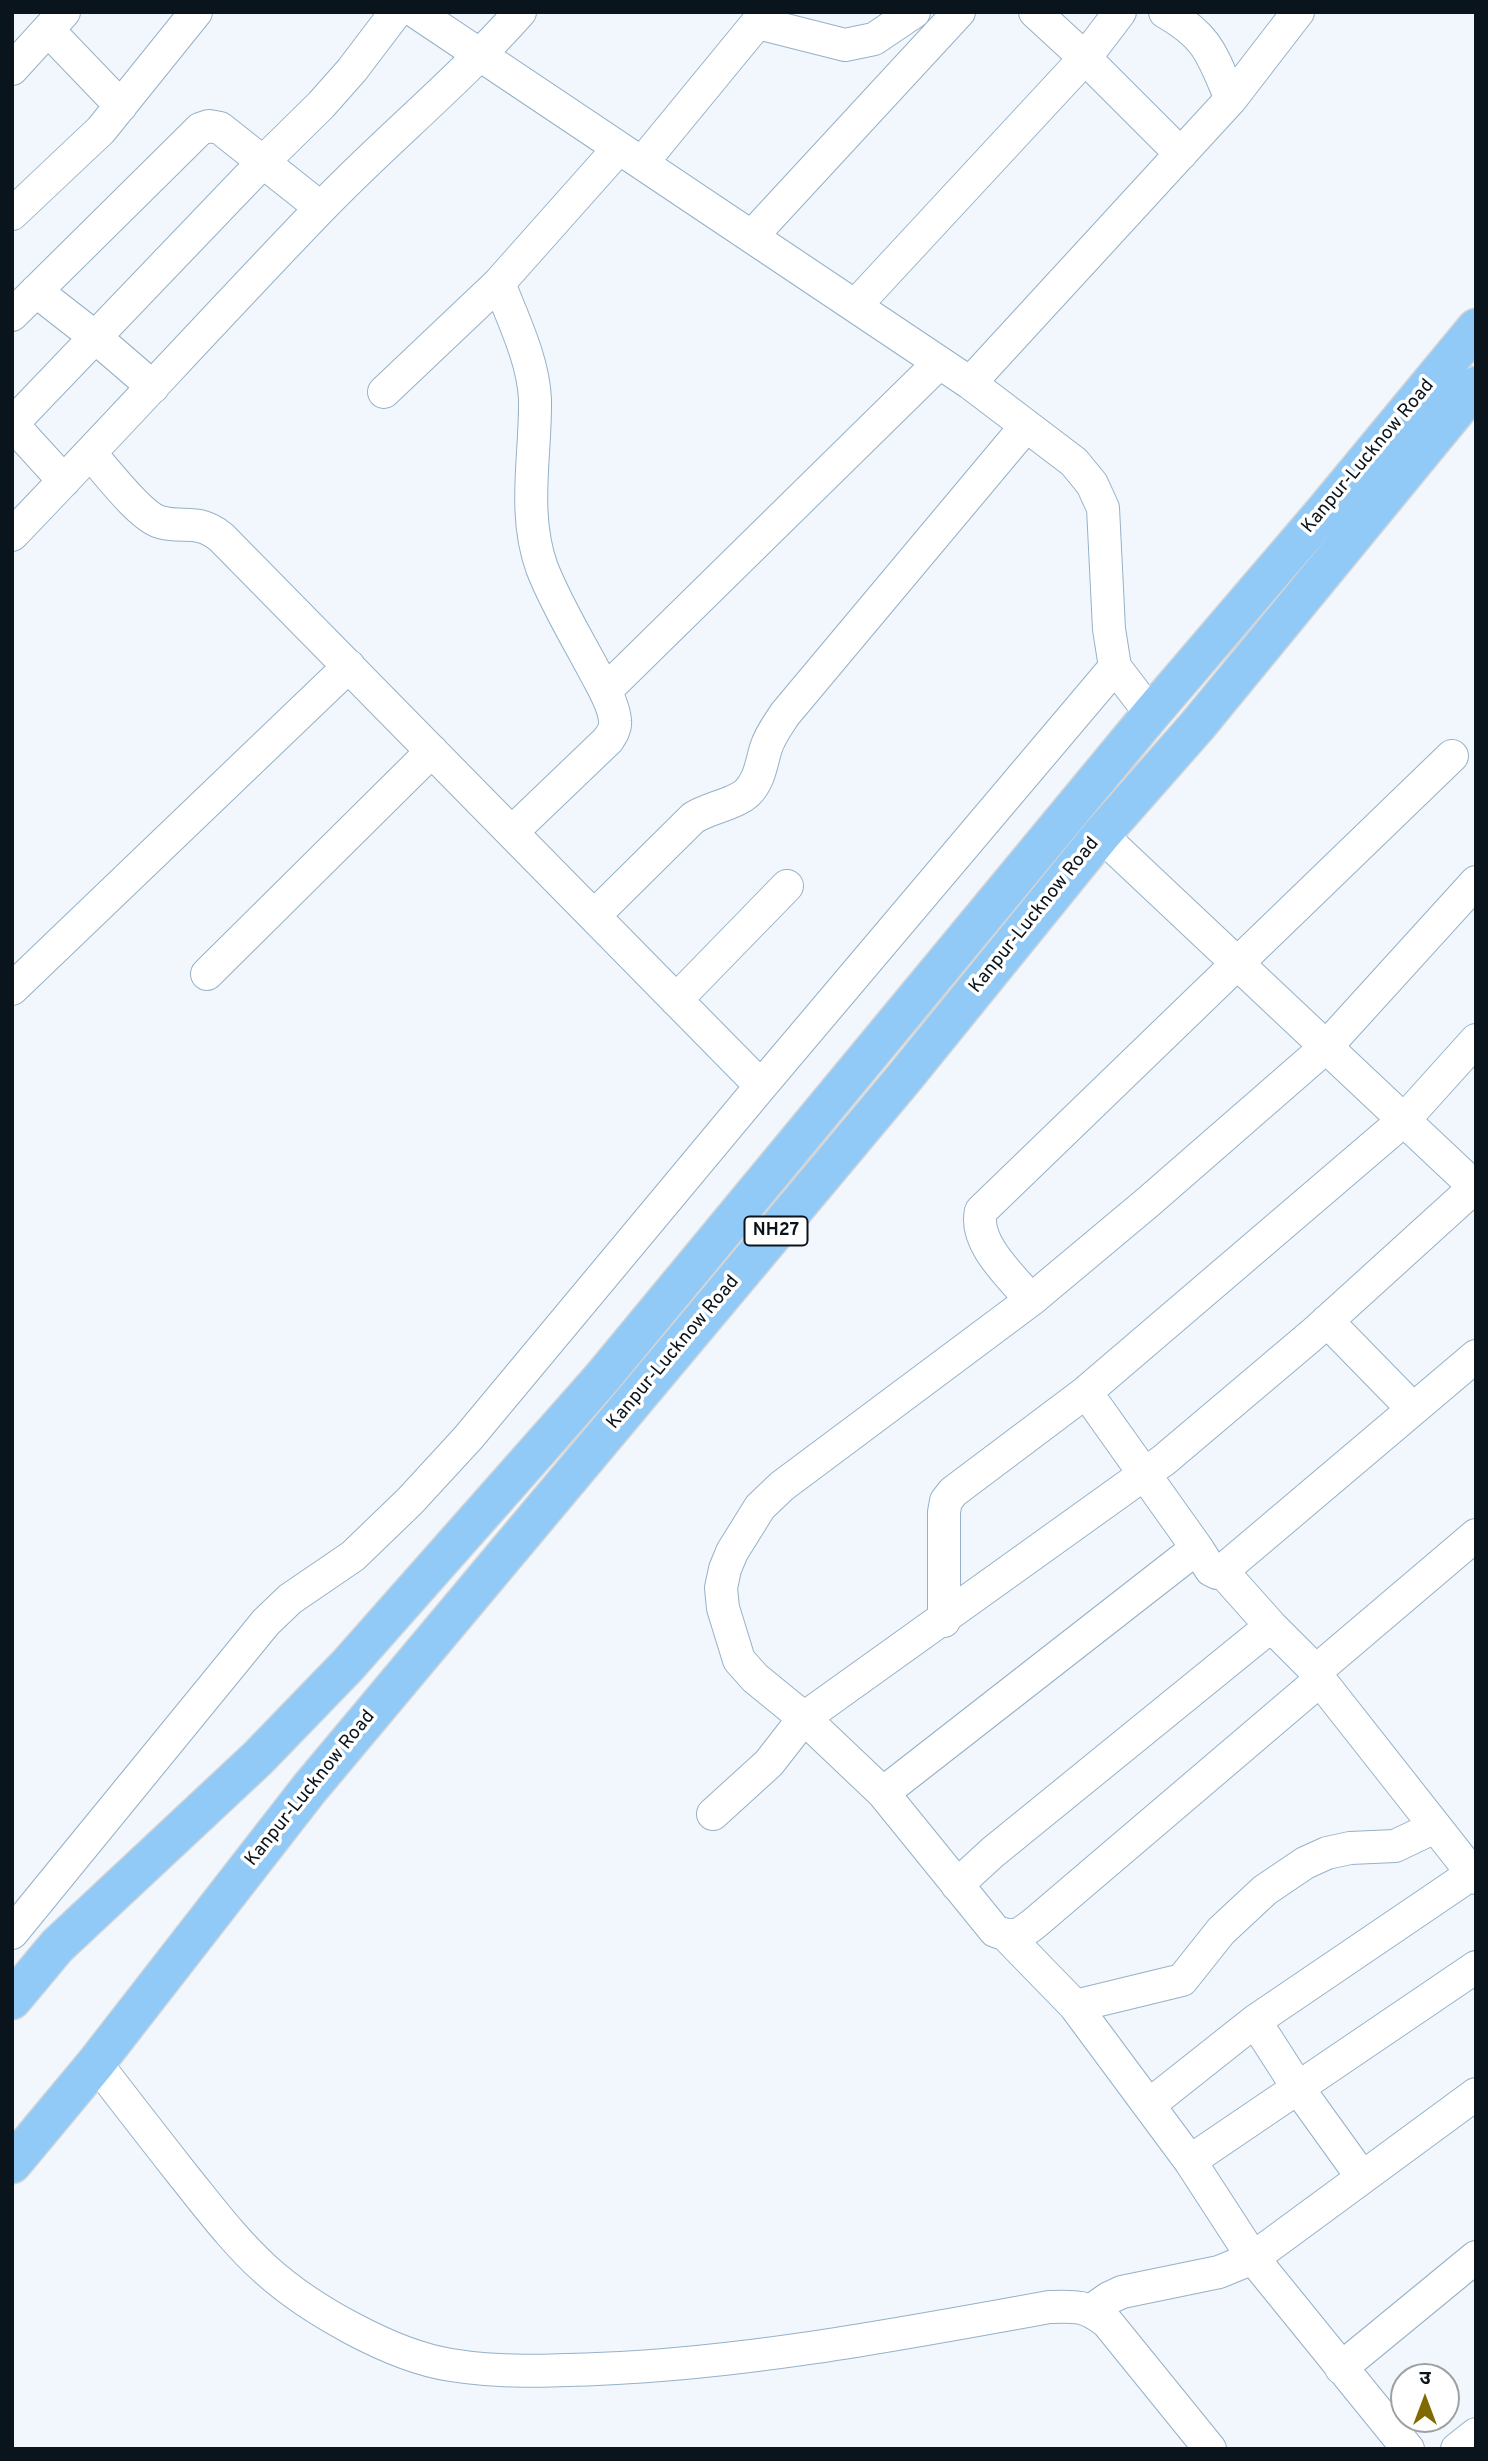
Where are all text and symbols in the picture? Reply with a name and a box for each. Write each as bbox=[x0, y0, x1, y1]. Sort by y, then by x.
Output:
street label: Kanpur-Lucknow Road bbox=[1298, 375, 1440, 539]
street label: Kanpur-Lucknow Road bbox=[965, 834, 1105, 998]
road number: NH27 bbox=[744, 1216, 808, 1246]
street label: Kanpur-Lucknow Road bbox=[603, 1271, 745, 1435]
street label: Kanpur-Lucknow Road bbox=[241, 1707, 381, 1871]
north arrow bbox=[1390, 2363, 1460, 2433]
text: उ bbox=[1419, 2367, 1431, 2391]

